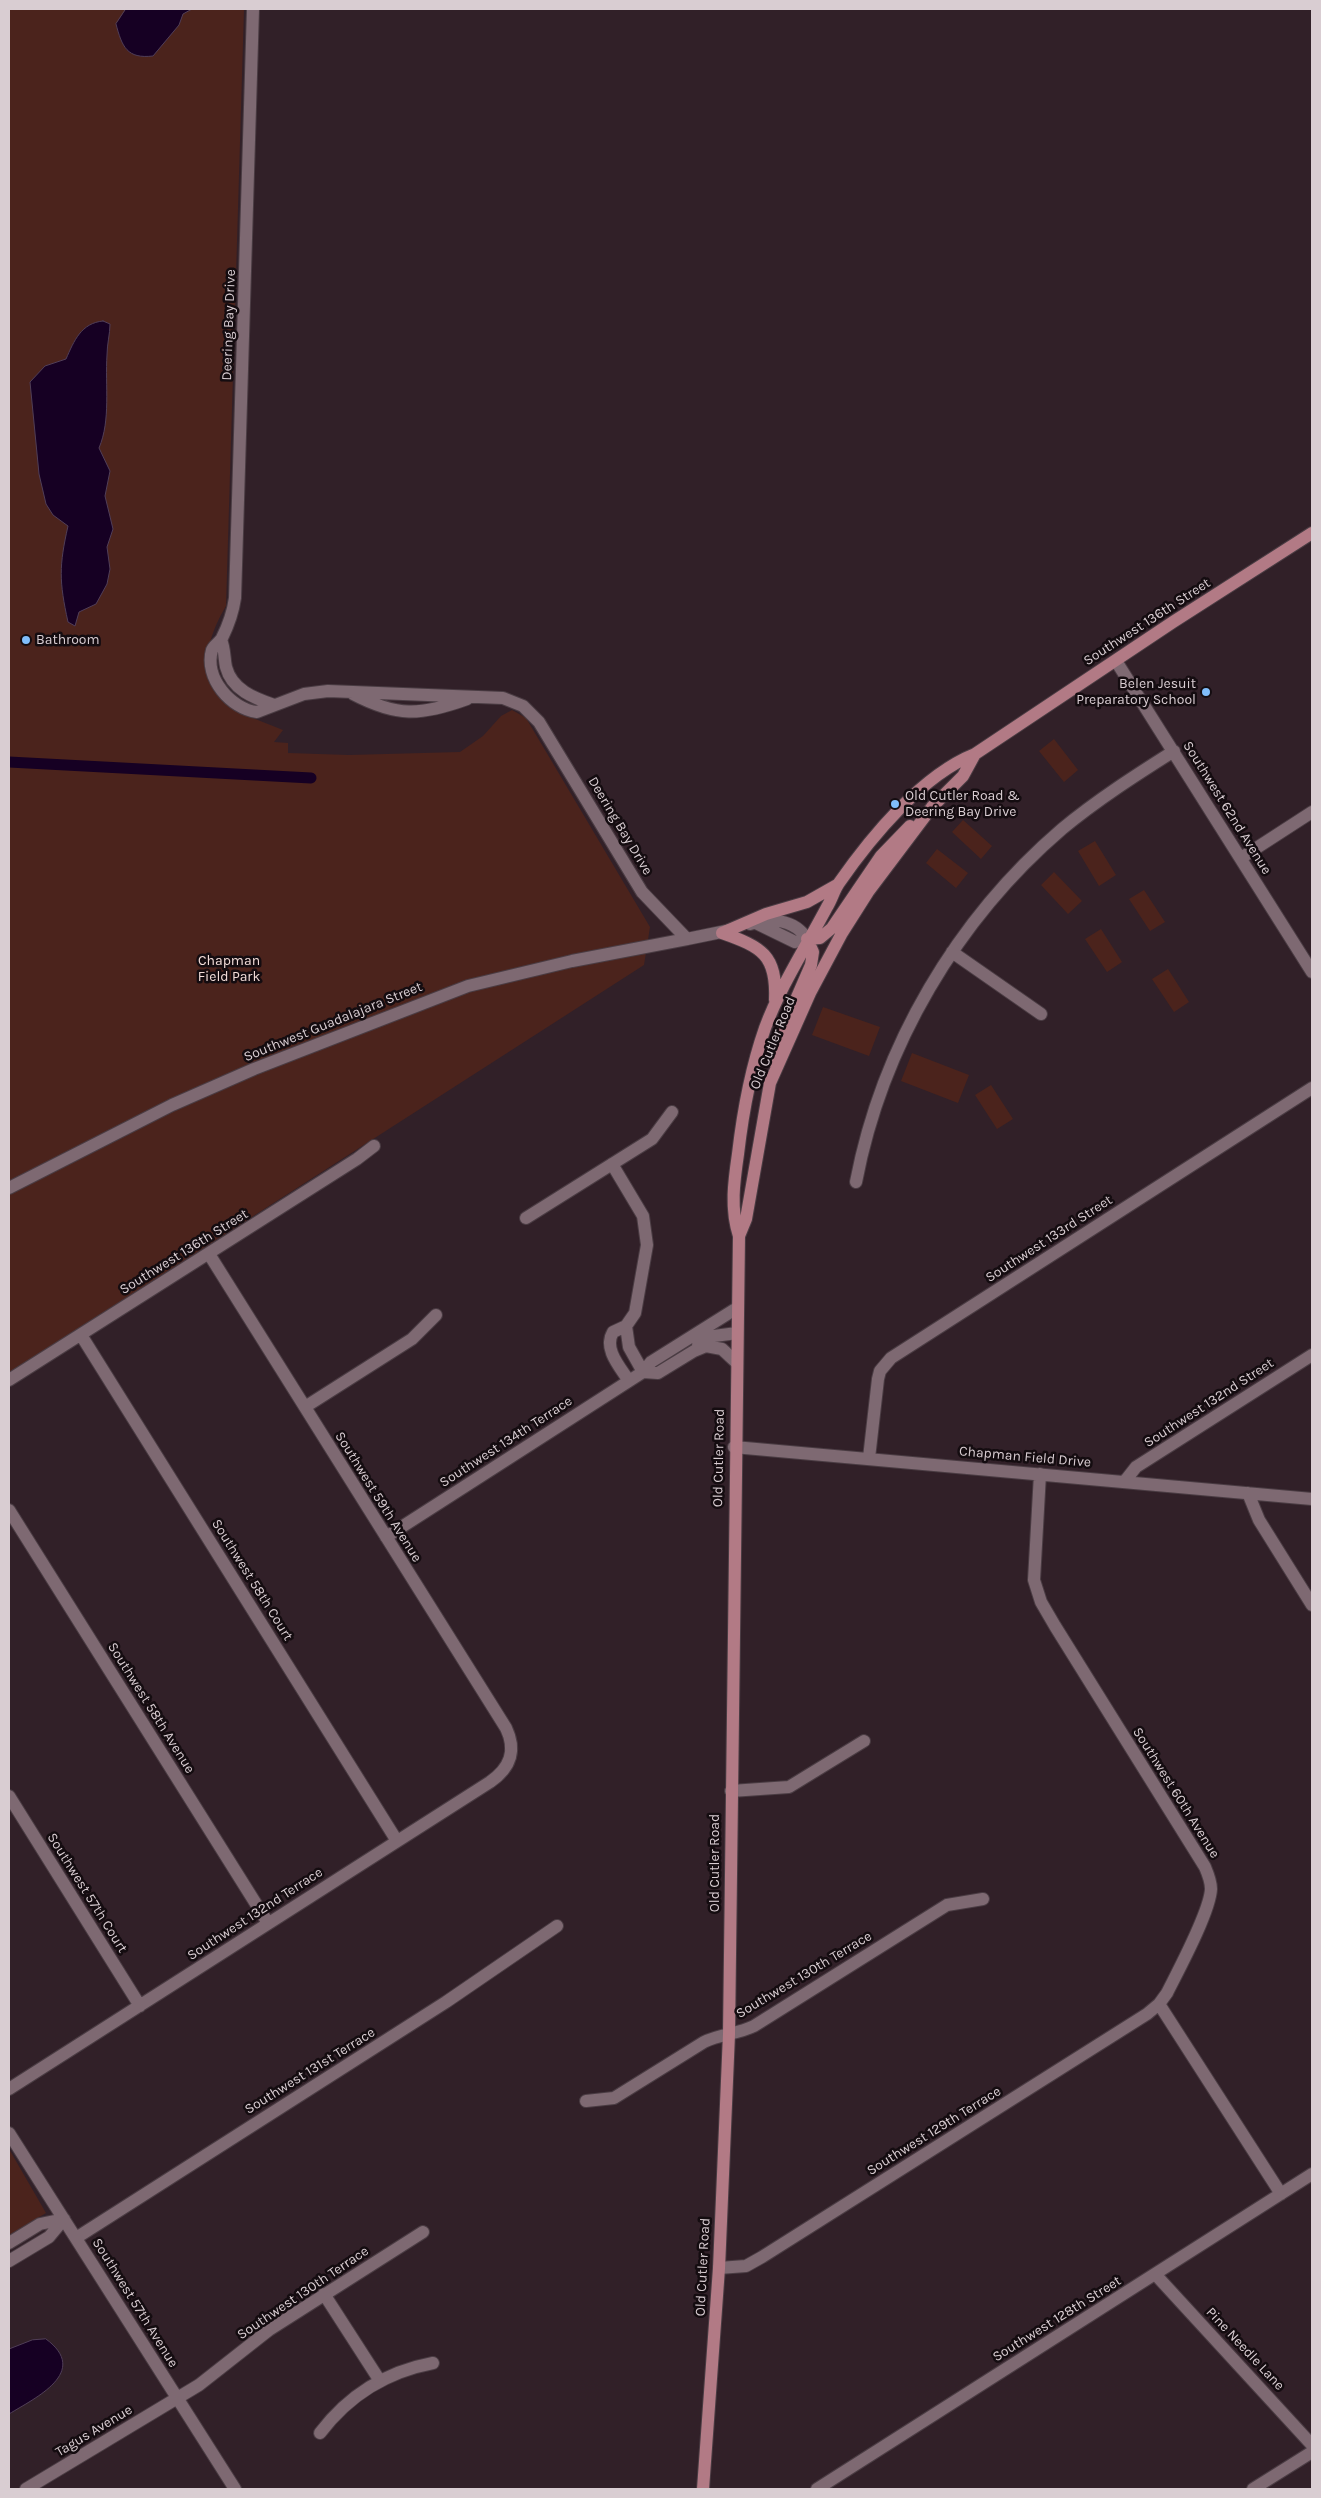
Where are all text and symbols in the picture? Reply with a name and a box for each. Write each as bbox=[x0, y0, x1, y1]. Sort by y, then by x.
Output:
street label: Deering Bay Drive bbox=[219, 269, 239, 381]
street label: Southwest 136th Street bbox=[1080, 575, 1214, 669]
place label: Bathroom bbox=[36, 632, 100, 648]
marker: Bathroom bbox=[20, 634, 32, 646]
place label: Belen Jesuit Preparatory School bbox=[1076, 676, 1196, 709]
marker: Belen Jesuit Preparatory School bbox=[1200, 686, 1212, 698]
street label: Southwest 62nd Avenue bbox=[1179, 738, 1275, 878]
street label: Deering Bay Drive bbox=[584, 774, 656, 878]
place label: Old Cutler Road & Deering Bay Drive bbox=[905, 788, 1020, 820]
marker: Old Cutler Road & Deering Bay Drive bbox=[889, 798, 901, 810]
park label: Chapman Field Park bbox=[198, 953, 260, 986]
street label: Southwest Guadalajara Street bbox=[241, 978, 425, 1066]
street label: Old Cutler Road bbox=[747, 994, 799, 1092]
street label: Southwest 133rd Street bbox=[982, 1192, 1116, 1286]
street label: Southwest 136th Street bbox=[117, 1206, 251, 1298]
street label: Southwest 132nd Street bbox=[1141, 1355, 1277, 1451]
street label: Southwest 134th Terrace bbox=[437, 1393, 575, 1491]
street label: Old Cutler Road bbox=[710, 1409, 728, 1507]
street label: Southwest 59th Avenue bbox=[331, 1429, 425, 1565]
street label: Chapman Field Drive bbox=[958, 1443, 1092, 1471]
street label: Southwest 58th Court bbox=[208, 1516, 296, 1644]
street label: Southwest 58th Avenue bbox=[104, 1639, 198, 1777]
street label: Southwest 60th Avenue bbox=[1129, 1725, 1223, 1861]
street label: Old Cutler Road bbox=[707, 1814, 723, 1912]
street label: Southwest 57th Court bbox=[43, 1830, 131, 1956]
street label: Southwest 132nd Terrace bbox=[184, 1864, 326, 1964]
street label: Southwest 130th Terrace bbox=[733, 1928, 875, 2022]
street label: Southwest 131st Terrace bbox=[242, 2024, 378, 2118]
street label: Southwest 129th Terrace bbox=[864, 2083, 1004, 2179]
street label: Old Cutler Road bbox=[692, 2217, 714, 2317]
street label: Southwest 57th Avenue bbox=[88, 2235, 182, 2371]
street label: Southwest 130th Terrace bbox=[234, 2243, 372, 2343]
street label: Southwest 128th Street bbox=[990, 2273, 1124, 2365]
street label: Pine Needle Lane bbox=[1202, 2304, 1288, 2394]
street label: Tagus Avenue bbox=[53, 2401, 135, 2461]

